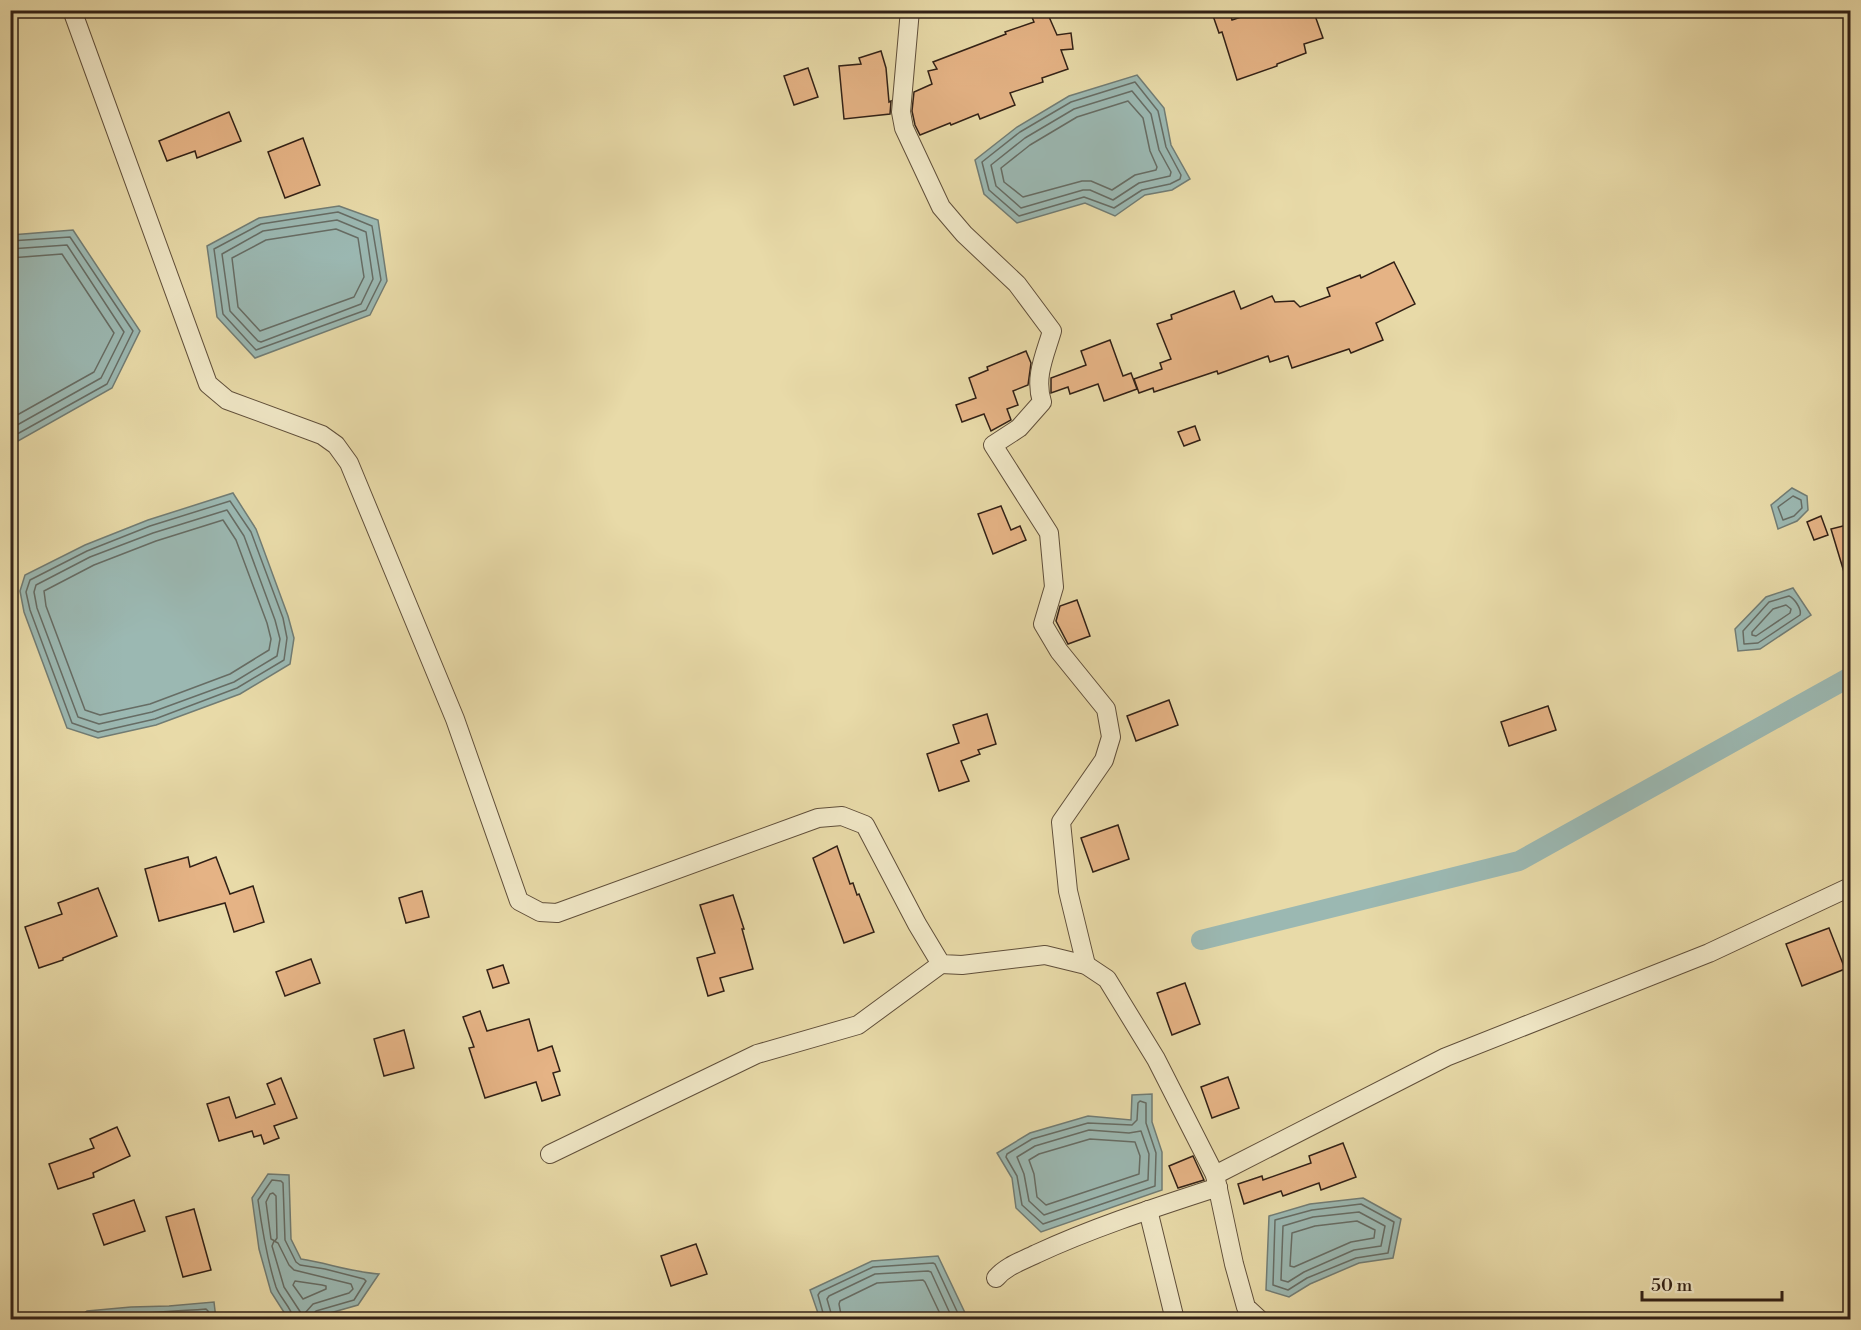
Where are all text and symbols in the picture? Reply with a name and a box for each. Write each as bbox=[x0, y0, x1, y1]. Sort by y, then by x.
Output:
scale bar bbox=[1642, 1264, 1782, 1302]
text: 50 m bbox=[1651, 1274, 1693, 1297]

